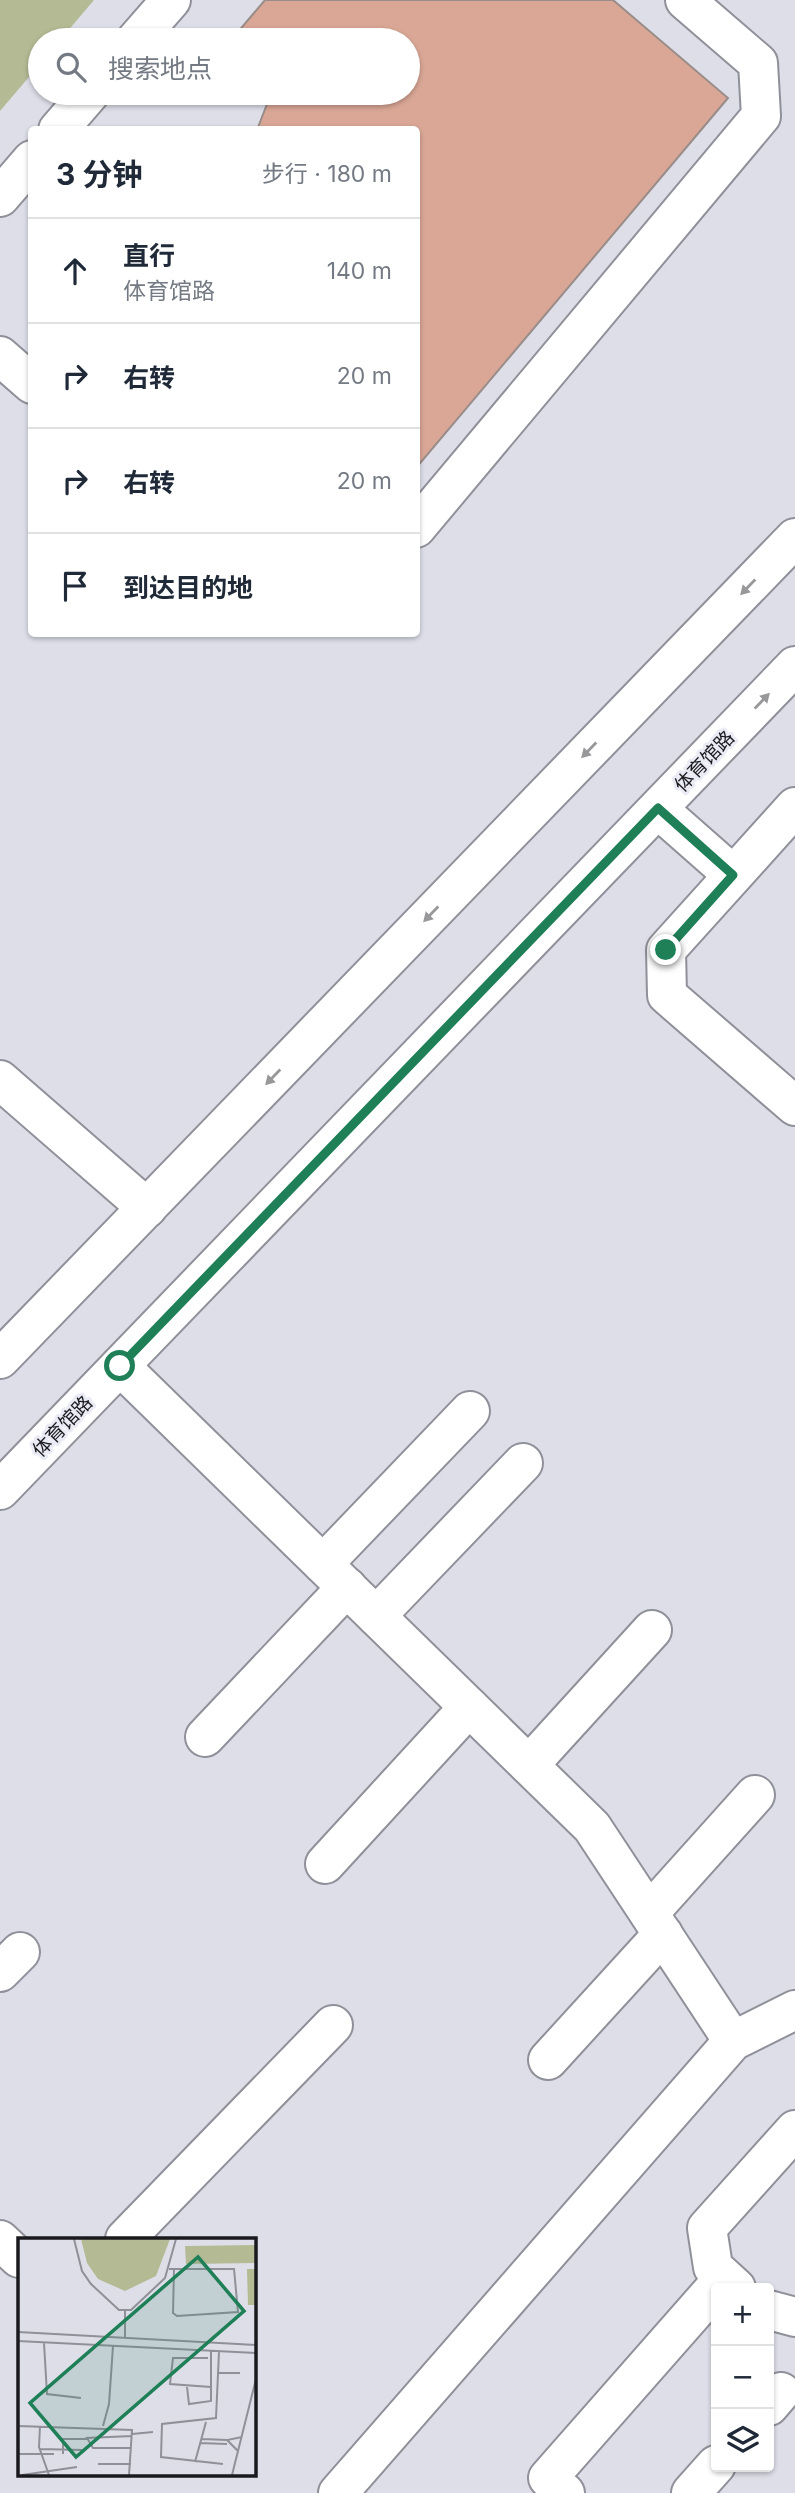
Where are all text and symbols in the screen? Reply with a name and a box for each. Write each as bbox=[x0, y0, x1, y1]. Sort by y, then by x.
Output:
search box bbox=[28, 28, 420, 105]
icon: search bbox=[52, 48, 90, 86]
text: 搜索地点 bbox=[108, 53, 212, 84]
text: 3 分钟 bbox=[56, 156, 142, 192]
text: 步行 · 180 m bbox=[262, 160, 392, 188]
text: 直行 bbox=[123, 240, 175, 271]
icon: ahead bbox=[56, 252, 94, 290]
text: 140 m bbox=[327, 257, 392, 285]
text: 体育馆路 bbox=[123, 277, 215, 305]
icon: right bbox=[56, 357, 94, 395]
text: 右转 bbox=[123, 362, 175, 393]
text: 20 m bbox=[337, 362, 392, 390]
icon: right bbox=[56, 462, 94, 500]
text: 右转 bbox=[123, 467, 175, 498]
text: 20 m bbox=[337, 467, 392, 495]
icon: arrive bbox=[56, 567, 94, 605]
text: 到达目的地 bbox=[123, 572, 253, 603]
one-way arrow bbox=[739, 578, 756, 595]
one-way arrow bbox=[753, 693, 770, 709]
street label: 体育馆路 bbox=[670, 726, 739, 797]
one-way arrow bbox=[582, 741, 598, 758]
one-way arrow bbox=[423, 905, 440, 922]
route end bbox=[650, 934, 681, 965]
one-way arrow bbox=[266, 1068, 282, 1085]
route start bbox=[104, 1350, 135, 1381]
street label: 体育馆路 bbox=[28, 1391, 97, 1462]
inset map bbox=[18, 2238, 256, 2476]
map controls bbox=[711, 2283, 774, 2472]
button: + bbox=[711, 2283, 774, 2346]
button: − bbox=[711, 2346, 774, 2409]
button: layers bbox=[711, 2409, 774, 2472]

